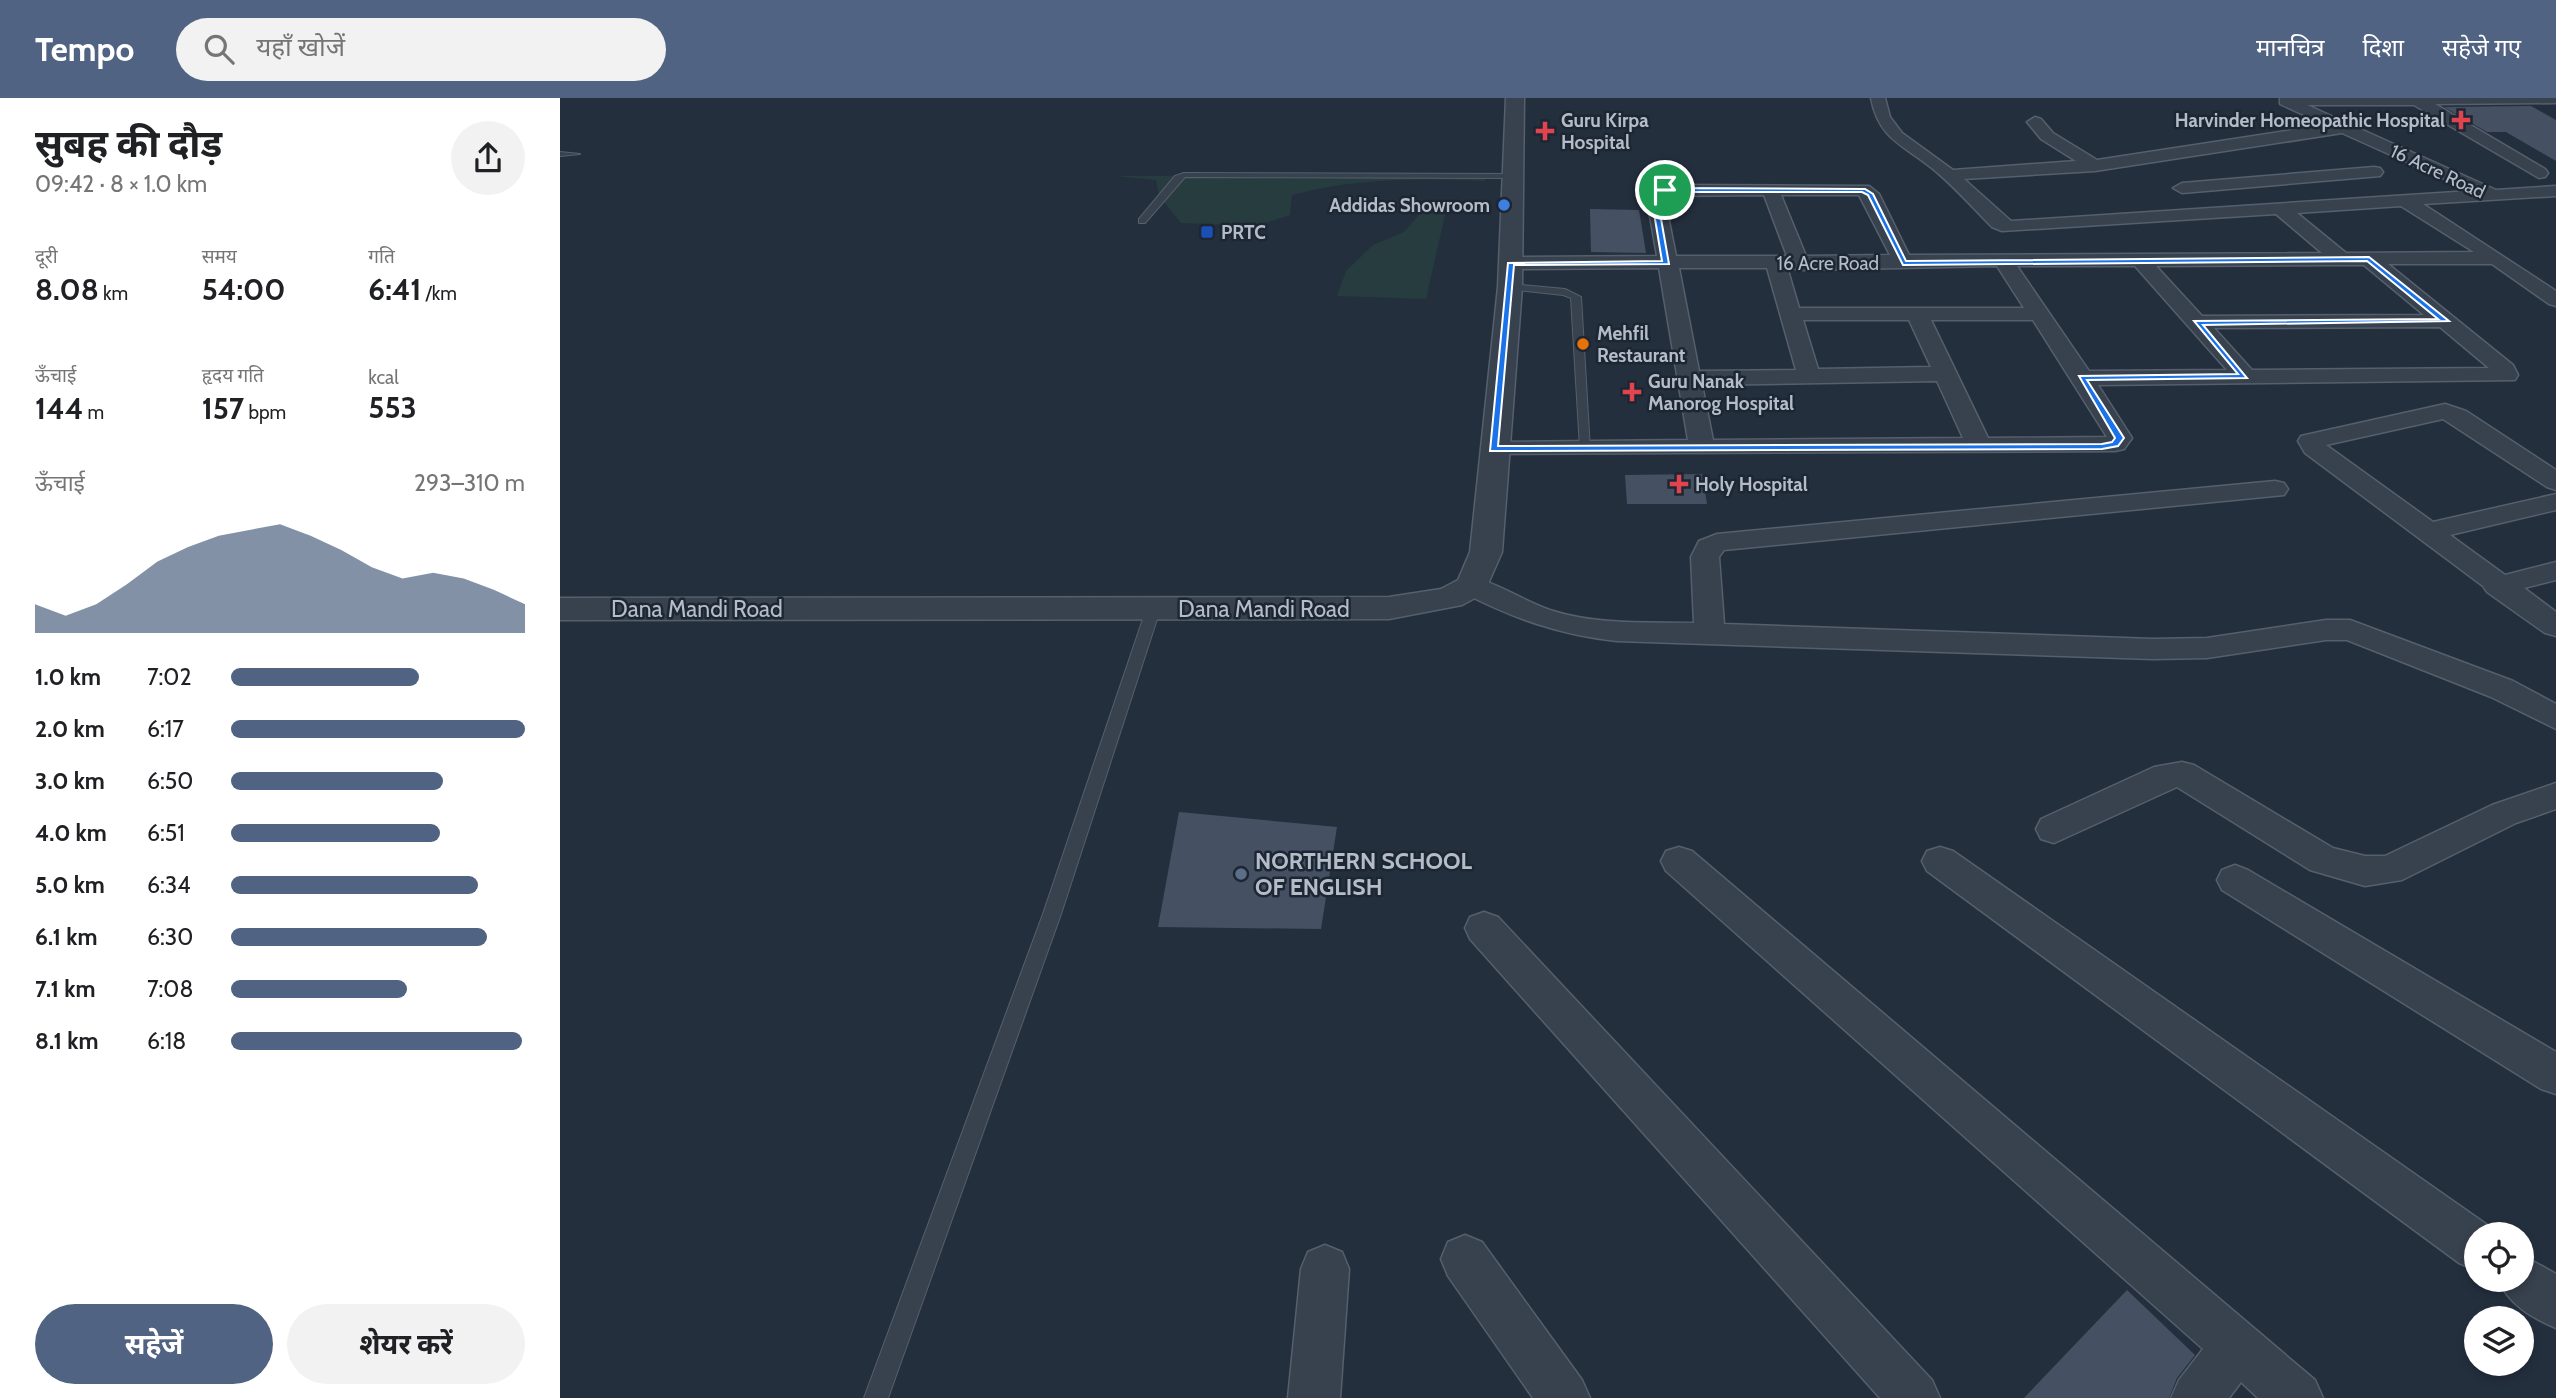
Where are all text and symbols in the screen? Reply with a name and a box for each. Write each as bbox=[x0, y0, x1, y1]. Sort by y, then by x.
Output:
search box bbox=[176, 18, 666, 81]
text: Tempo bbox=[35, 29, 134, 69]
icon: search bbox=[200, 30, 238, 68]
text: यहाँ खोजें bbox=[256, 31, 345, 63]
text: मानचित्र bbox=[2256, 33, 2325, 62]
text: दिशा bbox=[2363, 33, 2404, 62]
text: सहेजे गए bbox=[2442, 33, 2521, 62]
place label: Guru Kirpa Hospital bbox=[1561, 109, 1649, 154]
place label: Harvinder Homeopathic Hospital bbox=[2175, 109, 2445, 132]
marker: Harvinder Homeopathic Hospital bbox=[2451, 110, 2471, 130]
text: सुबह की दौड़ bbox=[35, 120, 222, 167]
button: share bbox=[451, 121, 525, 195]
marker: Guru Kirpa Hospital bbox=[1535, 121, 1555, 141]
street label: 16 Acre Road bbox=[2387, 139, 2489, 204]
pin bbox=[1635, 160, 1695, 220]
text: 09:42 · 8 × 1.0 km bbox=[35, 170, 207, 198]
icon: arrive bbox=[1646, 171, 1684, 209]
place label: Addidas Showroom bbox=[1329, 194, 1490, 217]
marker: Addidas Showroom bbox=[1496, 197, 1512, 213]
place label: PRTC bbox=[1221, 221, 1266, 244]
marker: PRTC bbox=[1199, 224, 1215, 240]
text: दूरी bbox=[35, 245, 58, 268]
text: समय bbox=[202, 245, 237, 268]
text: गति bbox=[368, 245, 395, 268]
street label: 16 Acre Road bbox=[1777, 252, 1879, 275]
text: 8.08 bbox=[35, 271, 99, 308]
text: 54:00 bbox=[202, 271, 285, 308]
text: 6:41 bbox=[368, 271, 421, 308]
text: km bbox=[99, 282, 128, 305]
text: /km bbox=[421, 282, 457, 305]
place label: Mehfil Restaurant bbox=[1597, 322, 1686, 367]
marker: Mehfil Restaurant bbox=[1575, 336, 1591, 352]
text: ऊँचाई bbox=[35, 364, 76, 387]
text: हृदय गति bbox=[202, 364, 264, 387]
text: kcal bbox=[368, 366, 399, 389]
place label: Guru Nanak Manorog Hospital bbox=[1648, 370, 1794, 415]
marker: Guru Nanak Manorog Hospital bbox=[1622, 382, 1642, 402]
text: 553 bbox=[368, 389, 417, 426]
text: 144 bbox=[35, 390, 83, 427]
text: 157 bbox=[202, 390, 244, 427]
text: m bbox=[83, 401, 104, 424]
text: bpm bbox=[244, 401, 286, 424]
text: ऊँचाई bbox=[35, 469, 85, 497]
text: 293–310 m bbox=[414, 469, 525, 497]
place label: Holy Hospital bbox=[1695, 473, 1808, 496]
marker: Holy Hospital bbox=[1669, 474, 1689, 494]
street label: Dana Mandi Road bbox=[611, 595, 783, 623]
street label: Dana Mandi Road bbox=[1178, 595, 1350, 623]
text: 1.0 km bbox=[35, 663, 101, 691]
text: 7:02 bbox=[147, 663, 191, 691]
text: 2.0 km bbox=[35, 715, 105, 743]
text: 6:17 bbox=[147, 715, 184, 743]
text: 3.0 km bbox=[35, 767, 105, 795]
text: 6:50 bbox=[147, 767, 193, 795]
text: 4.0 km bbox=[35, 819, 107, 847]
text: 6:51 bbox=[147, 819, 185, 847]
place label: NORTHERN SCHOOL OF ENGLISH bbox=[1255, 847, 1473, 901]
marker: NORTHERN SCHOOL OF ENGLISH bbox=[1233, 866, 1249, 882]
text: 5.0 km bbox=[35, 871, 105, 899]
text: 6:34 bbox=[147, 871, 191, 899]
text: 6.1 km bbox=[35, 923, 97, 951]
text: 6:30 bbox=[147, 923, 193, 951]
text: 7.1 km bbox=[35, 975, 95, 1003]
text: 7:08 bbox=[147, 975, 193, 1003]
text: 8.1 km bbox=[35, 1027, 98, 1055]
text: 6:18 bbox=[147, 1027, 186, 1055]
map controls bbox=[2464, 1222, 2534, 1376]
button: locate bbox=[2464, 1222, 2534, 1292]
button: सहेजें bbox=[35, 1304, 273, 1384]
button: शेयर करें bbox=[287, 1304, 525, 1384]
button: layers bbox=[2464, 1306, 2534, 1376]

